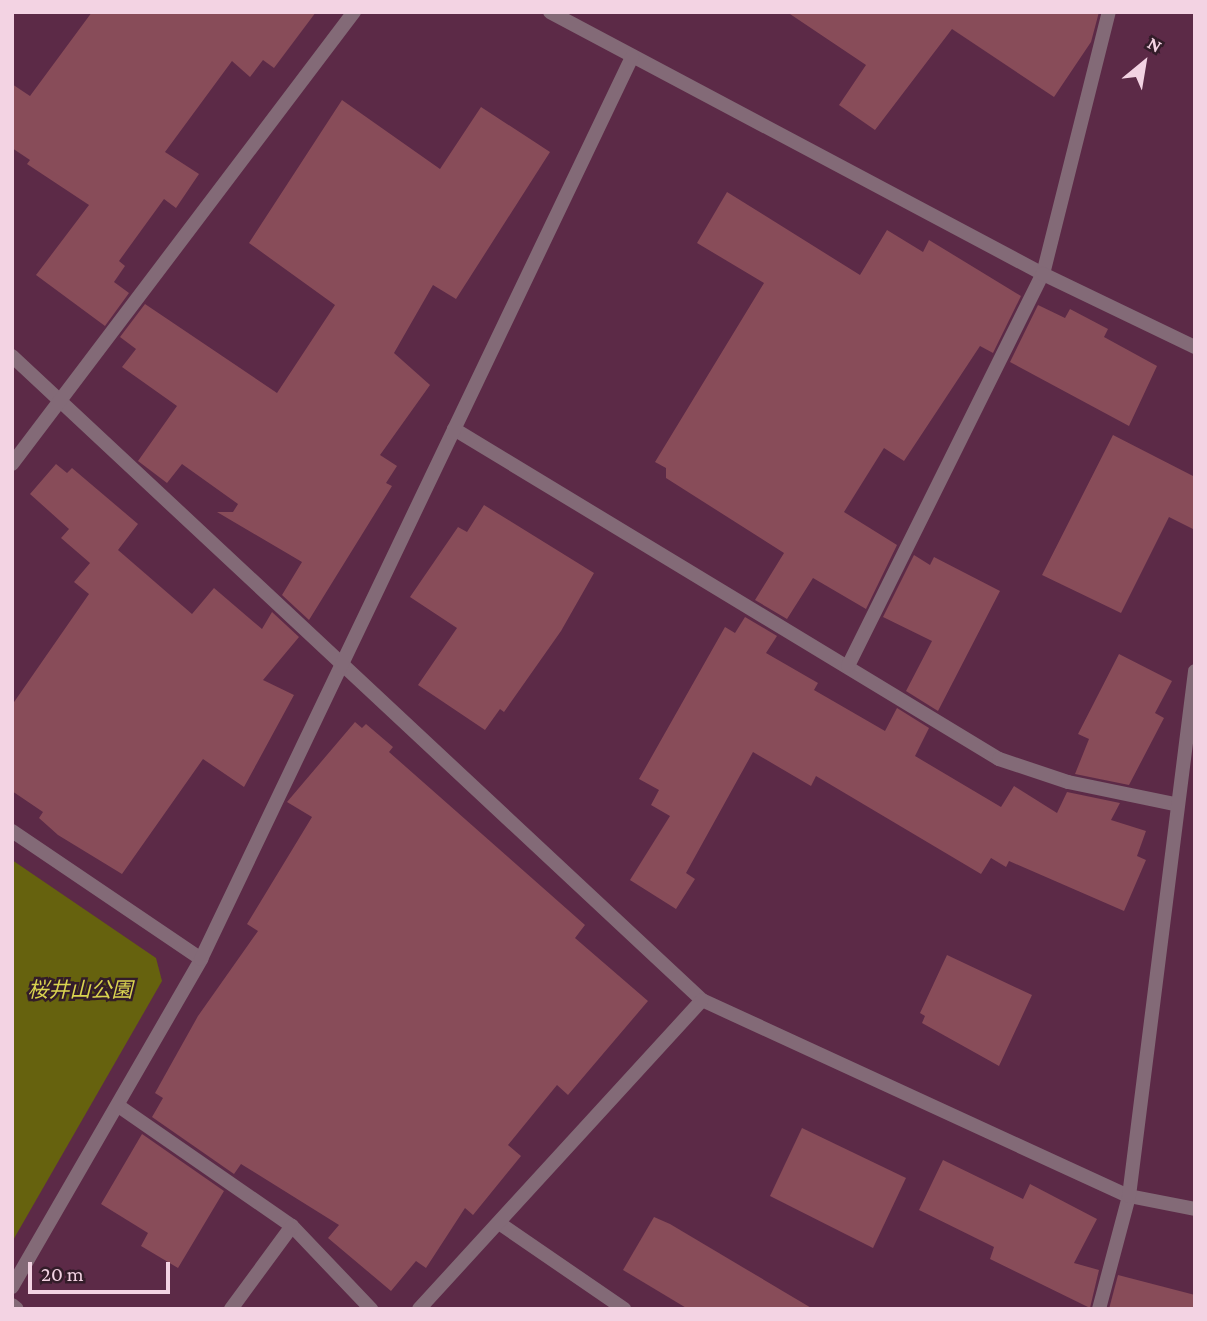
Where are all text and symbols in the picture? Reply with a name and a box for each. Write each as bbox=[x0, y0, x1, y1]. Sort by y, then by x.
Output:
north arrow bbox=[1109, 28, 1179, 98]
text: N bbox=[1144, 32, 1166, 57]
park label: 桜井山公園 bbox=[28, 977, 132, 1003]
scale bar bbox=[32, 1248, 173, 1292]
text: 20 m bbox=[41, 1262, 84, 1286]

